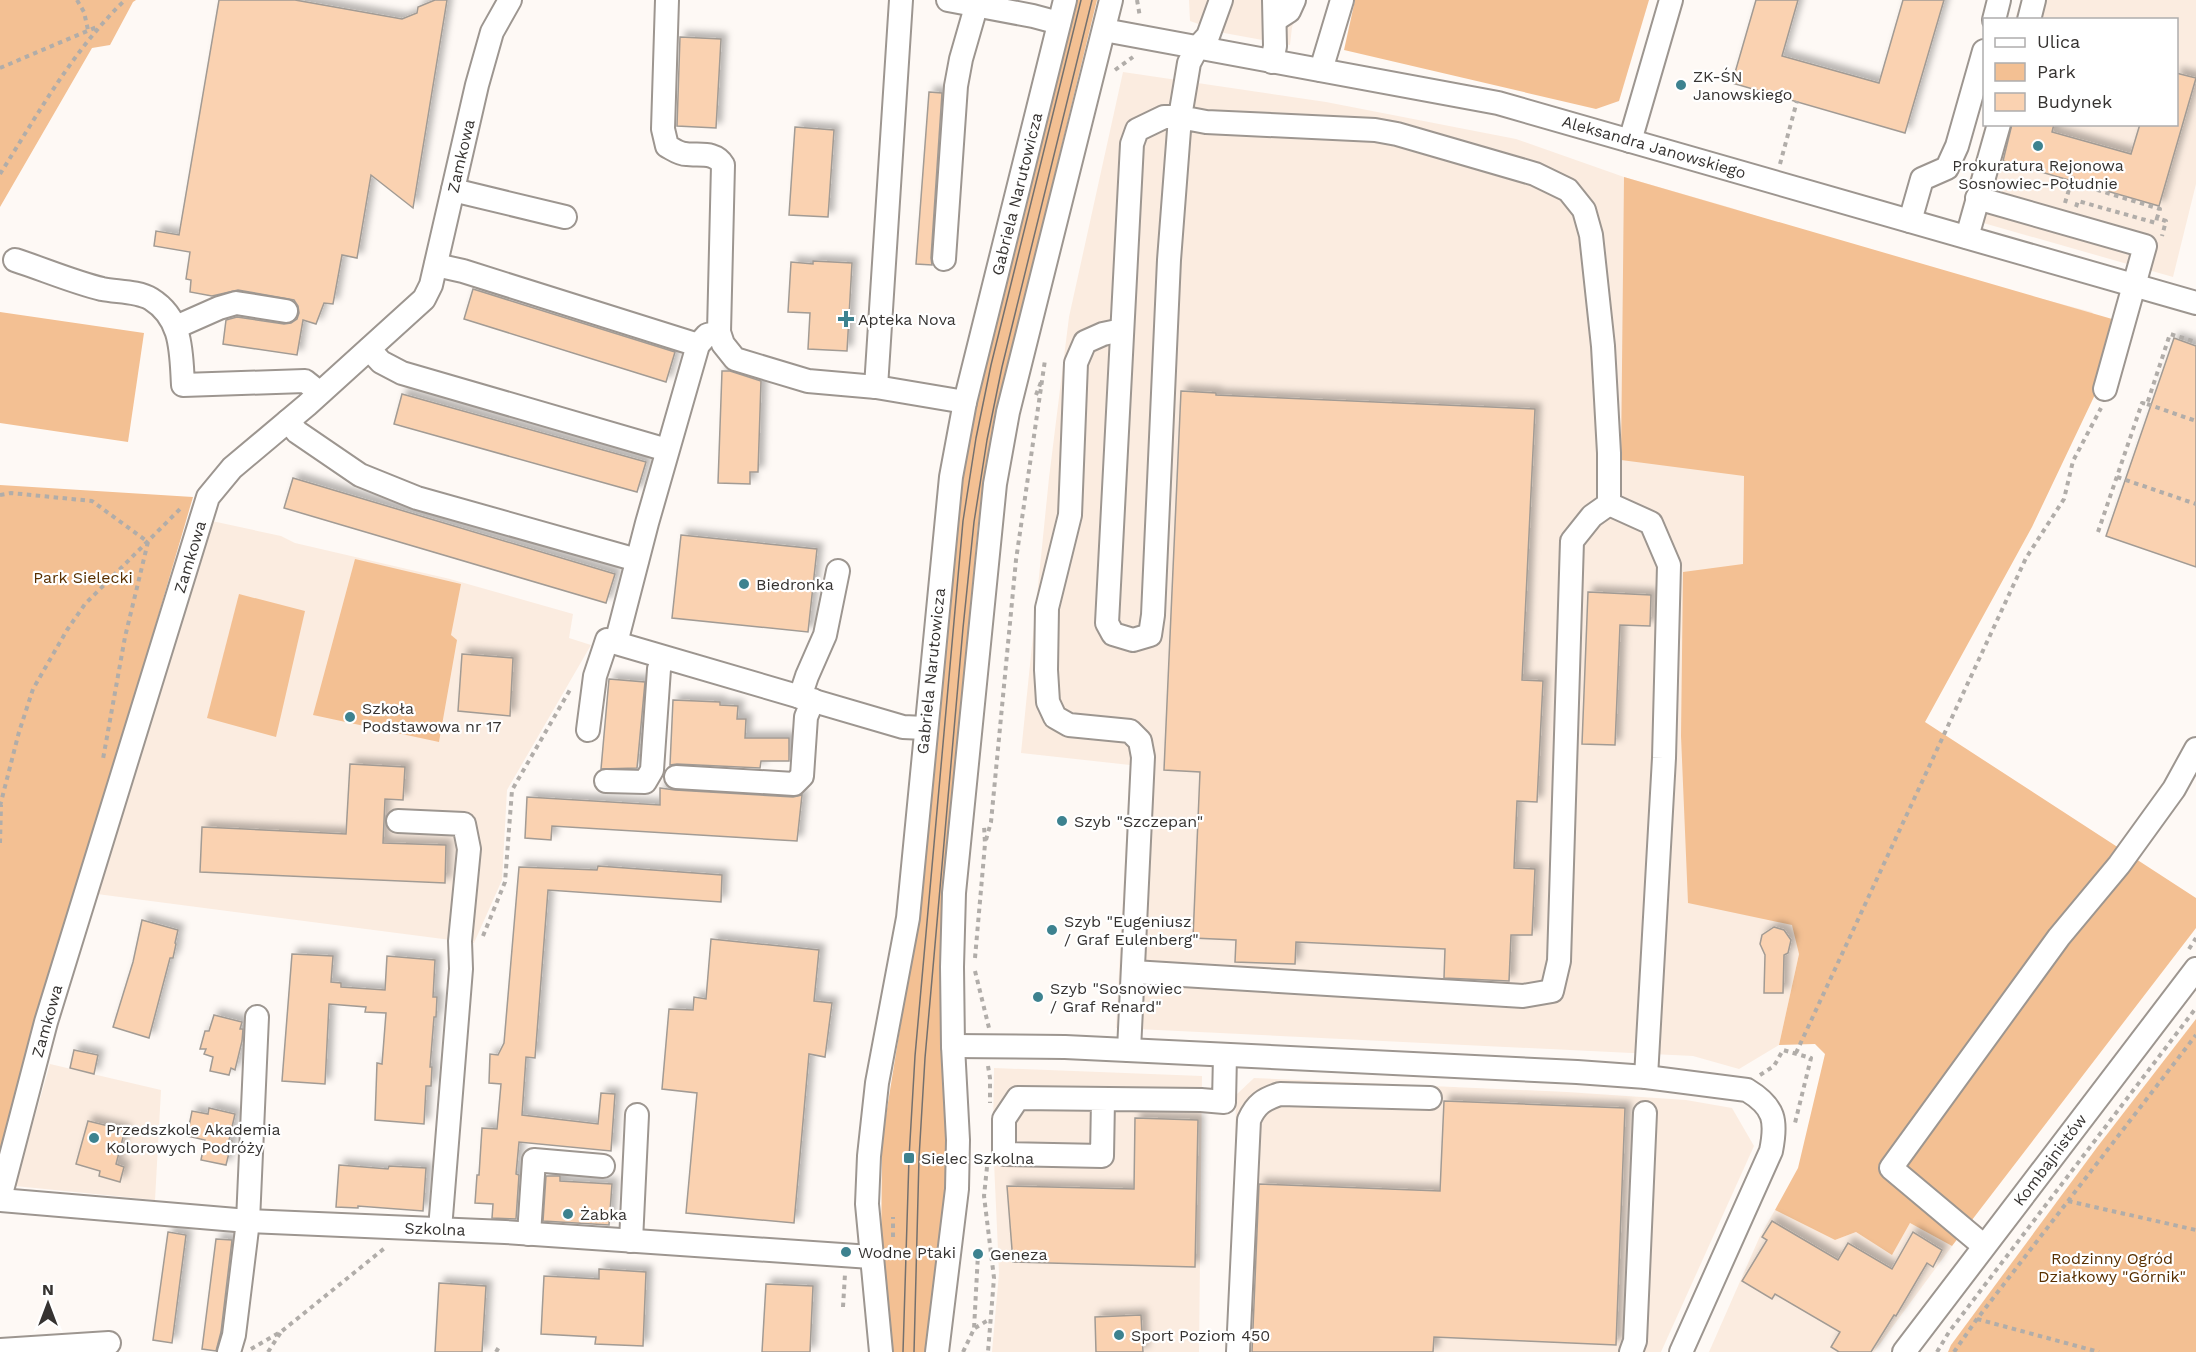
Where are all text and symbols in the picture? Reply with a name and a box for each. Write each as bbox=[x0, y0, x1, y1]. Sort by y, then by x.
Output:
legend bbox=[1983, 18, 2178, 126]
text: Ulica bbox=[2037, 31, 2080, 52]
text: Park bbox=[2037, 61, 2076, 82]
place label: ZK-ŚN Janowskiego bbox=[1693, 67, 1792, 104]
marker: ZK-ŚN Janowskiego bbox=[1674, 78, 1688, 92]
text: Budynek bbox=[2037, 91, 2112, 112]
street label: Gabriela Narutowicza bbox=[988, 111, 1046, 277]
street label: Aleksandra Janowskiego bbox=[1560, 112, 1748, 182]
street label: Zamkowa bbox=[443, 117, 479, 195]
marker: Prokuratura Rejonowa Sosnowiec-Południe bbox=[2031, 139, 2045, 153]
place label: Prokuratura Rejonowa Sosnowiec-Południe bbox=[1952, 156, 2124, 193]
place label: Apteka Nova bbox=[858, 310, 956, 329]
marker: Apteka Nova bbox=[839, 312, 853, 326]
street label: Zamkowa bbox=[170, 518, 210, 596]
park label: Park Sielecki bbox=[33, 568, 133, 587]
place label: Biedronka bbox=[756, 575, 834, 594]
marker: Biedronka bbox=[737, 577, 751, 591]
street label: Gabriela Narutowicza bbox=[913, 587, 949, 755]
place label: Szkoła Podstawowa nr 17 bbox=[362, 699, 502, 736]
marker: Szkoła Podstawowa nr 17 bbox=[343, 710, 357, 724]
place label: Szyb "Szczepan" bbox=[1074, 812, 1203, 831]
marker: Szyb "Szczepan" bbox=[1055, 814, 1069, 828]
place label: Szyb "Eugeniusz / Graf Eulenberg" bbox=[1064, 912, 1199, 949]
marker: Szyb "Eugeniusz / Graf Eulenberg" bbox=[1045, 923, 1059, 937]
place label: Szyb "Sosnowiec / Graf Renard" bbox=[1050, 979, 1182, 1016]
street label: Zamkowa bbox=[28, 982, 66, 1060]
marker: Szyb "Sosnowiec / Graf Renard" bbox=[1031, 990, 1045, 1004]
street label: Kombajnistów bbox=[2009, 1110, 2091, 1210]
place label: Przedszkole Akademia Kolorowych Podróży bbox=[106, 1120, 281, 1157]
marker: Przedszkole Akademia Kolorowych Podróży bbox=[87, 1131, 101, 1145]
place label: Sielec Szkolna bbox=[921, 1149, 1034, 1168]
marker: Sielec Szkolna bbox=[902, 1151, 916, 1165]
place label: Żabka bbox=[580, 1205, 627, 1224]
marker: Żabka bbox=[561, 1207, 575, 1221]
street label: Szkolna bbox=[404, 1218, 466, 1240]
place label: Wodne Ptaki bbox=[858, 1243, 956, 1262]
marker: Wodne Ptaki bbox=[839, 1245, 853, 1259]
place label: Geneza bbox=[990, 1245, 1048, 1264]
marker: Geneza bbox=[971, 1247, 985, 1261]
park label: Rodzinny Ogród Działkowy "Górnik" bbox=[2038, 1249, 2186, 1286]
north arrow bbox=[18, 1274, 78, 1334]
text: N bbox=[42, 1280, 54, 1299]
place label: Sport Poziom 450 bbox=[1131, 1326, 1270, 1345]
marker: Sport Poziom 450 bbox=[1112, 1328, 1126, 1342]

